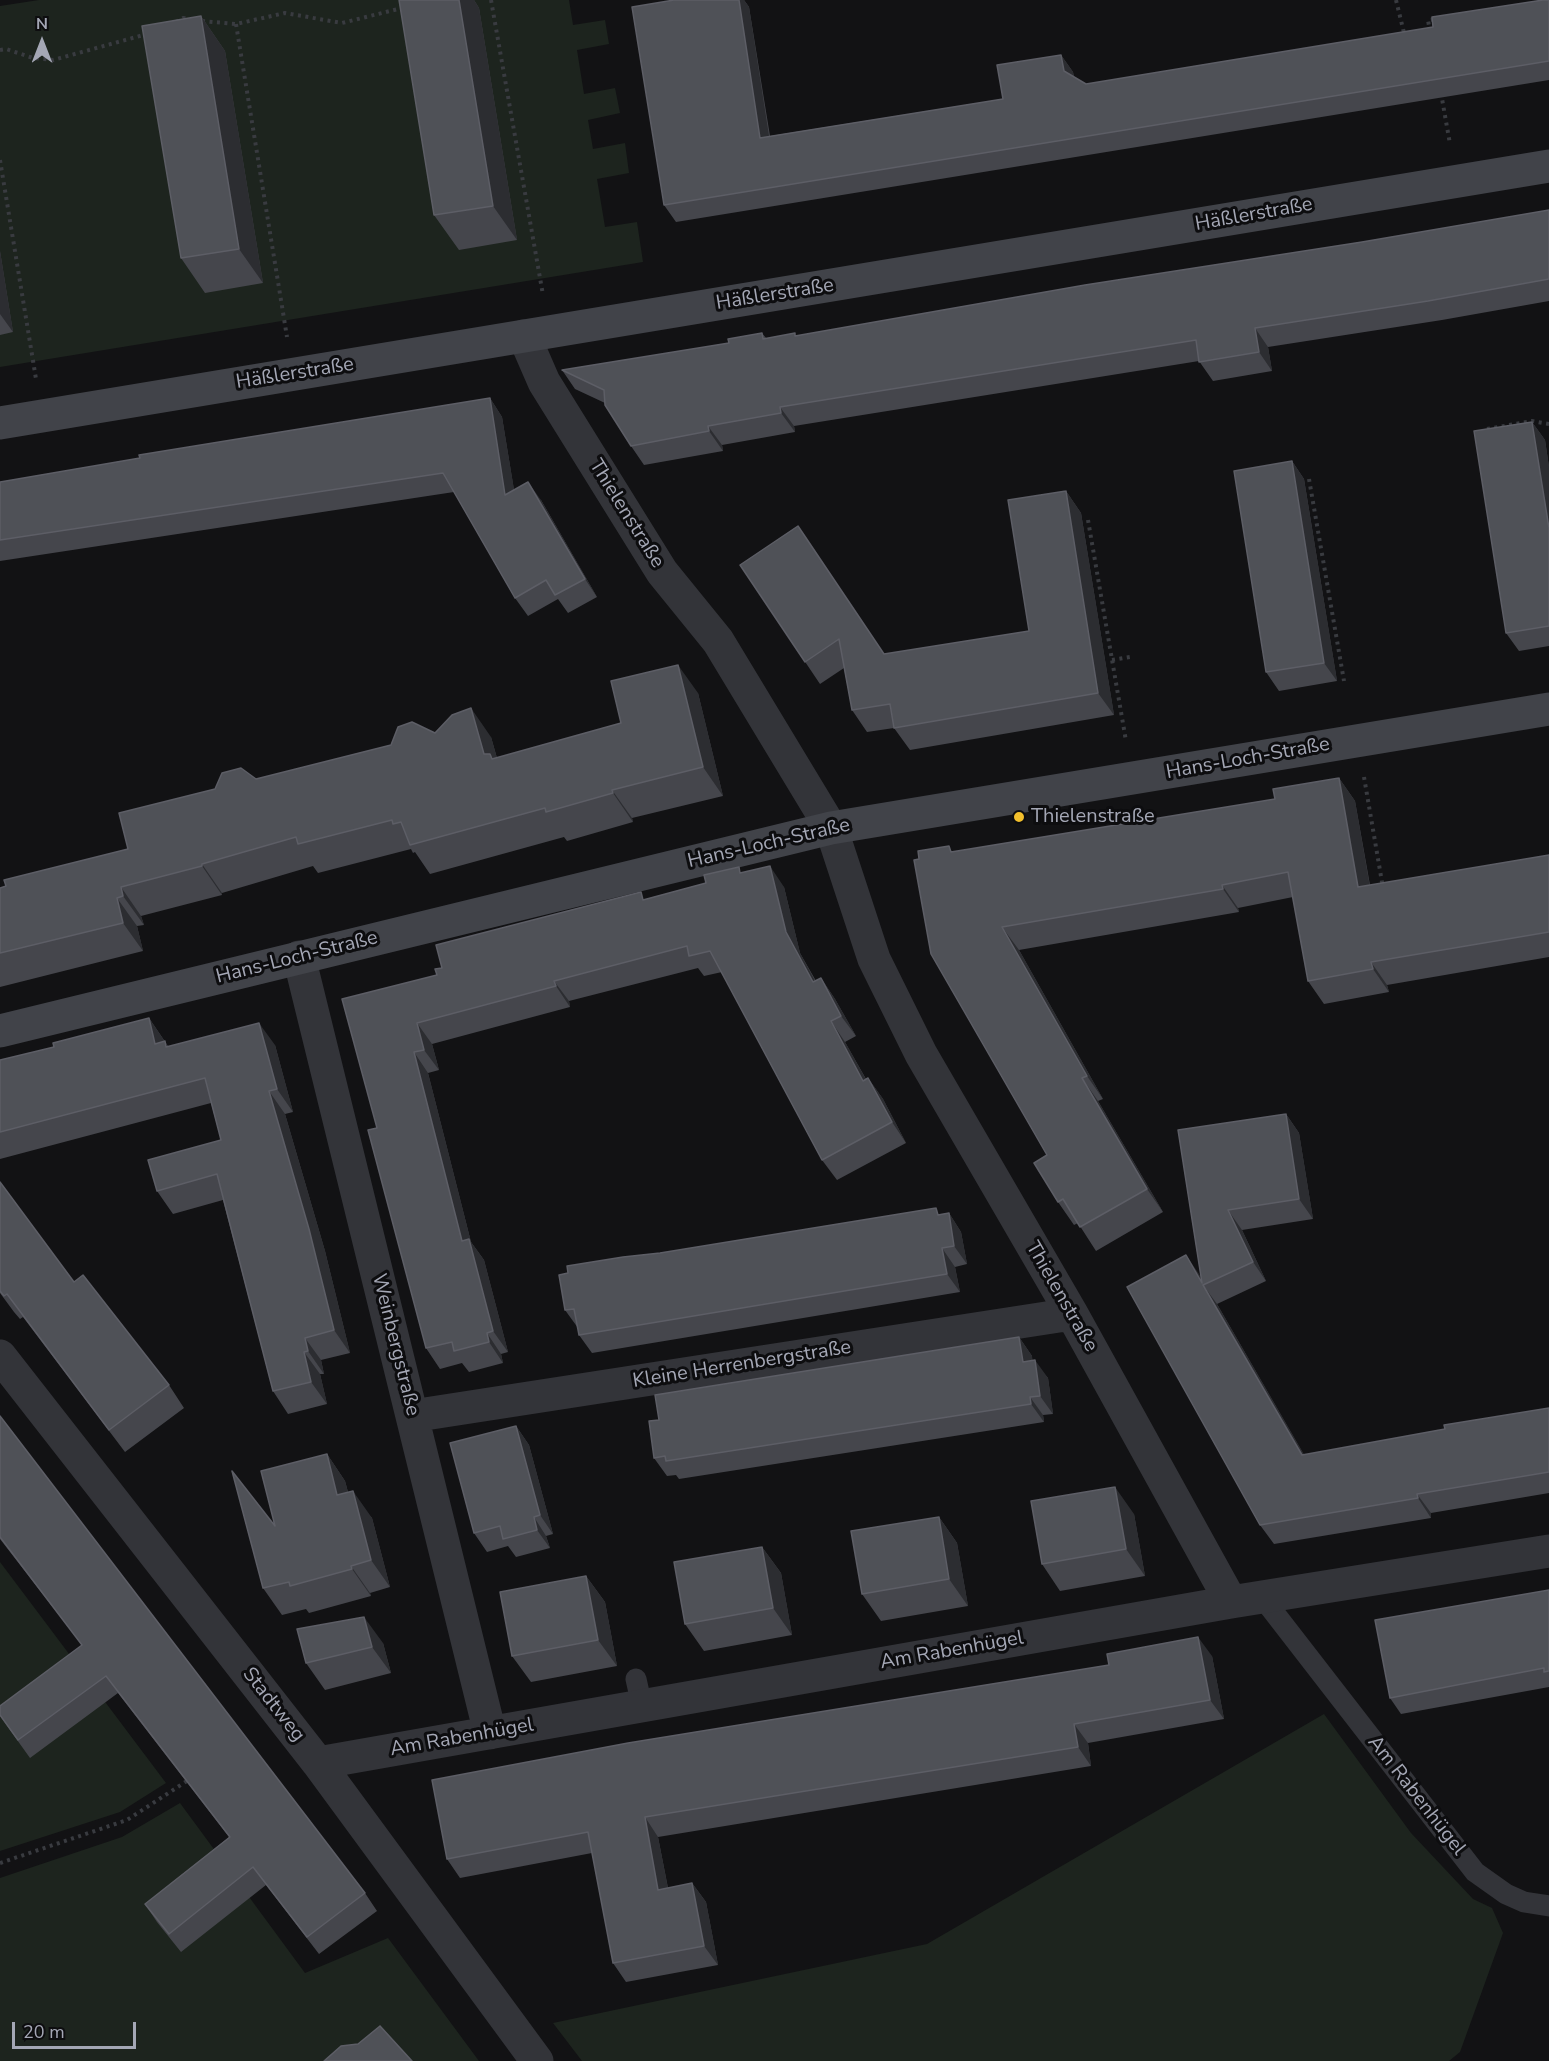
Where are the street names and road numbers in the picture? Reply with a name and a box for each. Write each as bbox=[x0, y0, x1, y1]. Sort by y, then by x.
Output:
street label: Häßlerstraße bbox=[1193, 193, 1315, 237]
street label: Häßlerstraße bbox=[714, 274, 836, 316]
street label: Häßlerstraße bbox=[234, 353, 356, 395]
street label: Thielenstraße bbox=[583, 455, 669, 573]
street label: Hans-Loch-Straße bbox=[1164, 733, 1332, 785]
street label: Hans-Loch-Straße bbox=[686, 814, 852, 874]
street label: Hans-Loch-Straße bbox=[214, 926, 380, 990]
street label: Thielenstraße bbox=[1020, 1237, 1102, 1357]
street label: Weinbergstraße bbox=[366, 1271, 424, 1419]
street label: Kleine Herrenbergstraße bbox=[631, 1336, 853, 1394]
street label: Am Rabenhügel bbox=[878, 1627, 1026, 1675]
street label: Stadtweg bbox=[237, 1663, 309, 1747]
street label: Am Rabenhügel bbox=[388, 1714, 536, 1762]
street label: Am Rabenhügel bbox=[1362, 1731, 1470, 1861]

